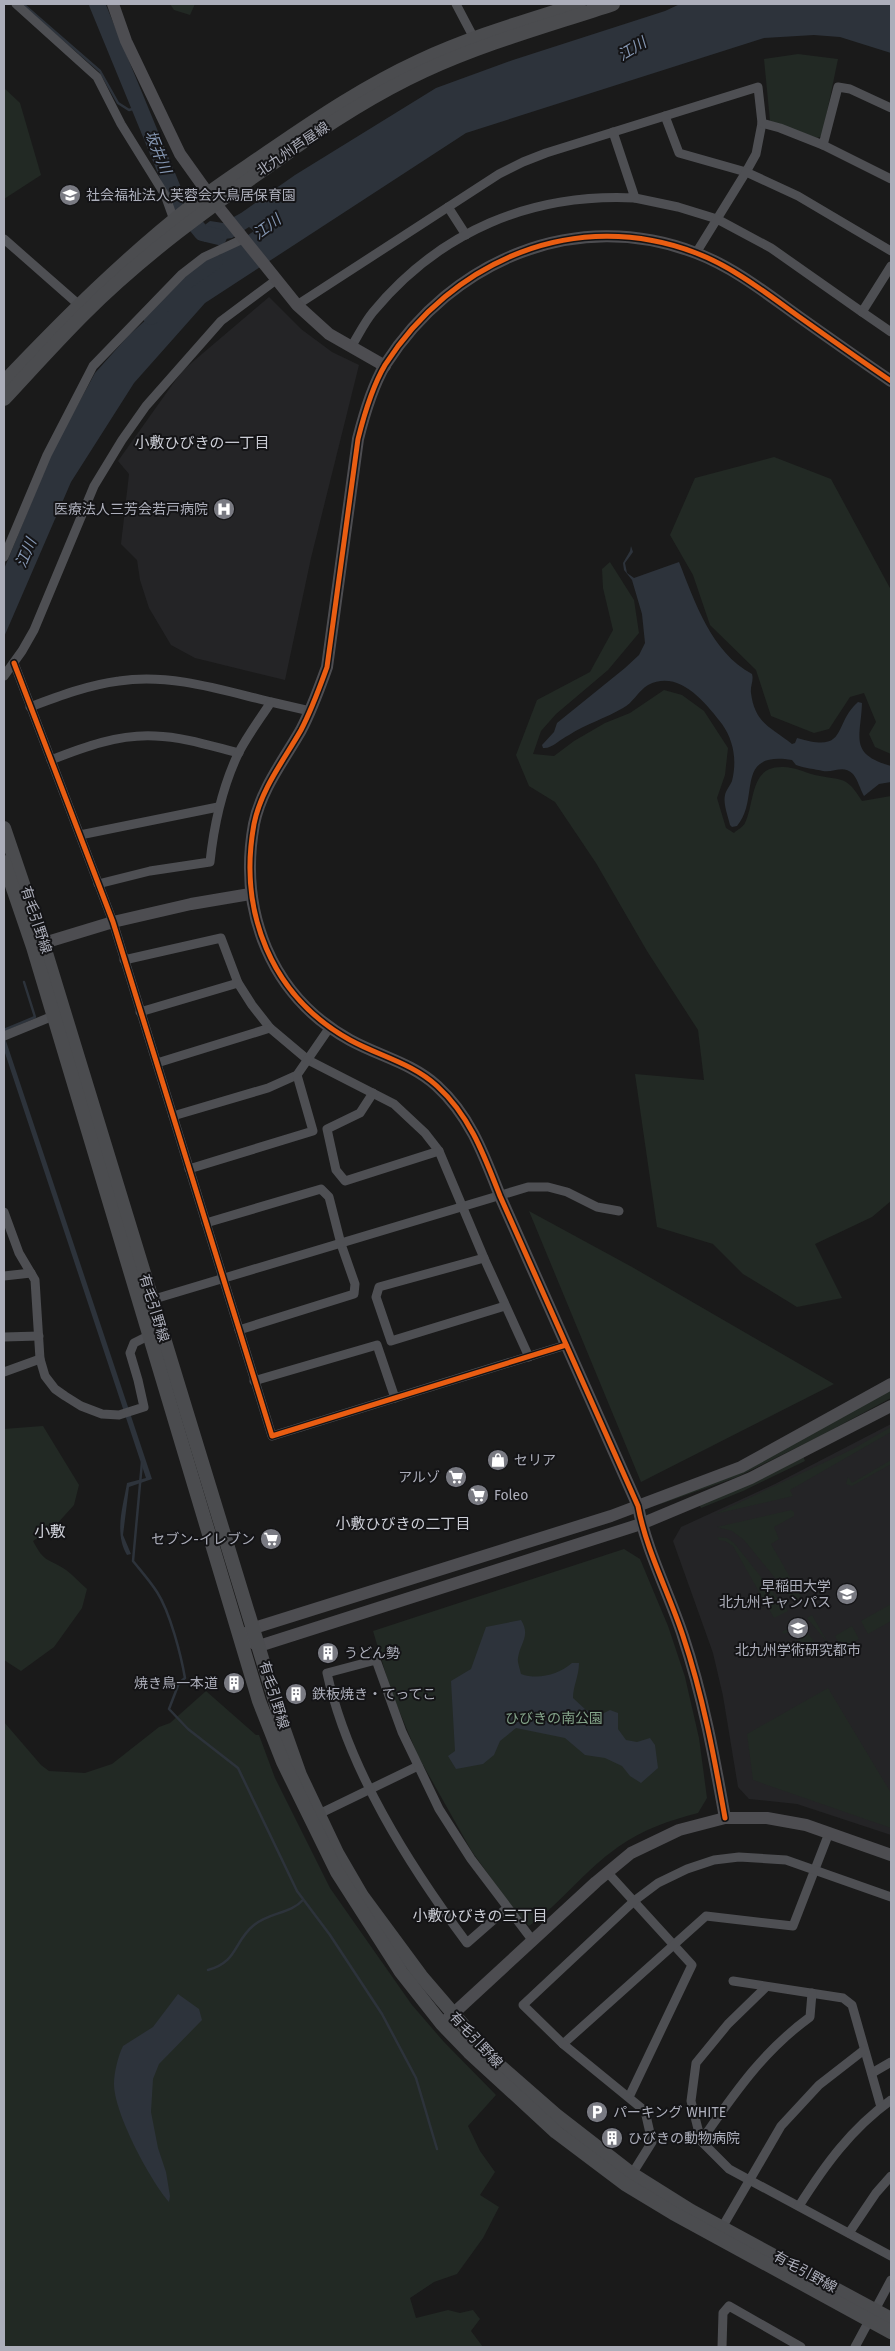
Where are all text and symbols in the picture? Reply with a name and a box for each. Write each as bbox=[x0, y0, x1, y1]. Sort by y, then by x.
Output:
water label: 江川 bbox=[615, 33, 651, 64]
street label: 北九州芦屋線 bbox=[253, 118, 333, 180]
water label: 坂井川 bbox=[141, 128, 176, 178]
school or university icon: 社会福祉法人芙蓉会大鳥居保育園 bbox=[58, 183, 82, 207]
place label: 社会福祉法人芙蓉会大鳥居保育園 bbox=[86, 187, 296, 204]
water label: 江川 bbox=[250, 210, 286, 243]
district label: 小敷ひびきの一丁目 bbox=[134, 434, 270, 452]
hospital icon: 医療法人三芳会若戸病院 bbox=[212, 497, 236, 521]
place label: 医療法人三芳会若戸病院 bbox=[54, 501, 208, 518]
water label: 江川 bbox=[12, 534, 41, 570]
street label: 有毛引野線 bbox=[17, 884, 55, 956]
street label: 有毛引野線 bbox=[136, 1272, 172, 1344]
shop icon: セリア bbox=[486, 1448, 510, 1472]
place label: セリア bbox=[514, 1452, 556, 1469]
supermarket icon: アルゾ bbox=[444, 1465, 468, 1489]
place label: アルゾ bbox=[398, 1469, 440, 1486]
supermarket icon: Foleo bbox=[466, 1483, 490, 1507]
place label: Foleo bbox=[494, 1487, 528, 1504]
district label: 小敷ひびきの二丁目 bbox=[335, 1515, 471, 1533]
district label: 小敷 bbox=[34, 1522, 66, 1541]
supermarket icon: セブン-イレブン bbox=[259, 1527, 283, 1551]
place label: セブン-イレブン bbox=[151, 1531, 255, 1548]
place label: 早稲田大学 北九州キャンパス bbox=[719, 1578, 831, 1611]
school or university icon: 早稲田大学 北九州キャンパス bbox=[835, 1582, 859, 1606]
school or university icon: 北九州学術研究都市 bbox=[786, 1616, 810, 1640]
building icon: うどん勢 bbox=[316, 1641, 340, 1665]
place label: 北九州学術研究都市 bbox=[735, 1642, 861, 1659]
place label: うどん勢 bbox=[344, 1645, 400, 1662]
street label: 有毛引野線 bbox=[256, 1659, 292, 1731]
building icon: 焼き鳥一本道 bbox=[222, 1671, 246, 1695]
place label: 焼き鳥一本道 bbox=[134, 1675, 218, 1692]
building icon: 鉄板焼き・てってこ bbox=[284, 1682, 308, 1706]
place label: 鉄板焼き・てってこ bbox=[312, 1686, 436, 1703]
park label: ひびきの南公園 bbox=[505, 1710, 603, 1727]
district label: 小敷ひびきの三丁目 bbox=[412, 1907, 548, 1925]
street label: 有毛引野線 bbox=[446, 2009, 506, 2071]
parking icon: パーキング WHITE bbox=[585, 2100, 609, 2124]
place label: パーキング WHITE bbox=[613, 2104, 726, 2121]
building icon: ひびきの動物病院 bbox=[600, 2126, 624, 2150]
place label: ひびきの動物病院 bbox=[628, 2130, 740, 2147]
street label: 有毛引野線 bbox=[770, 2248, 840, 2296]

